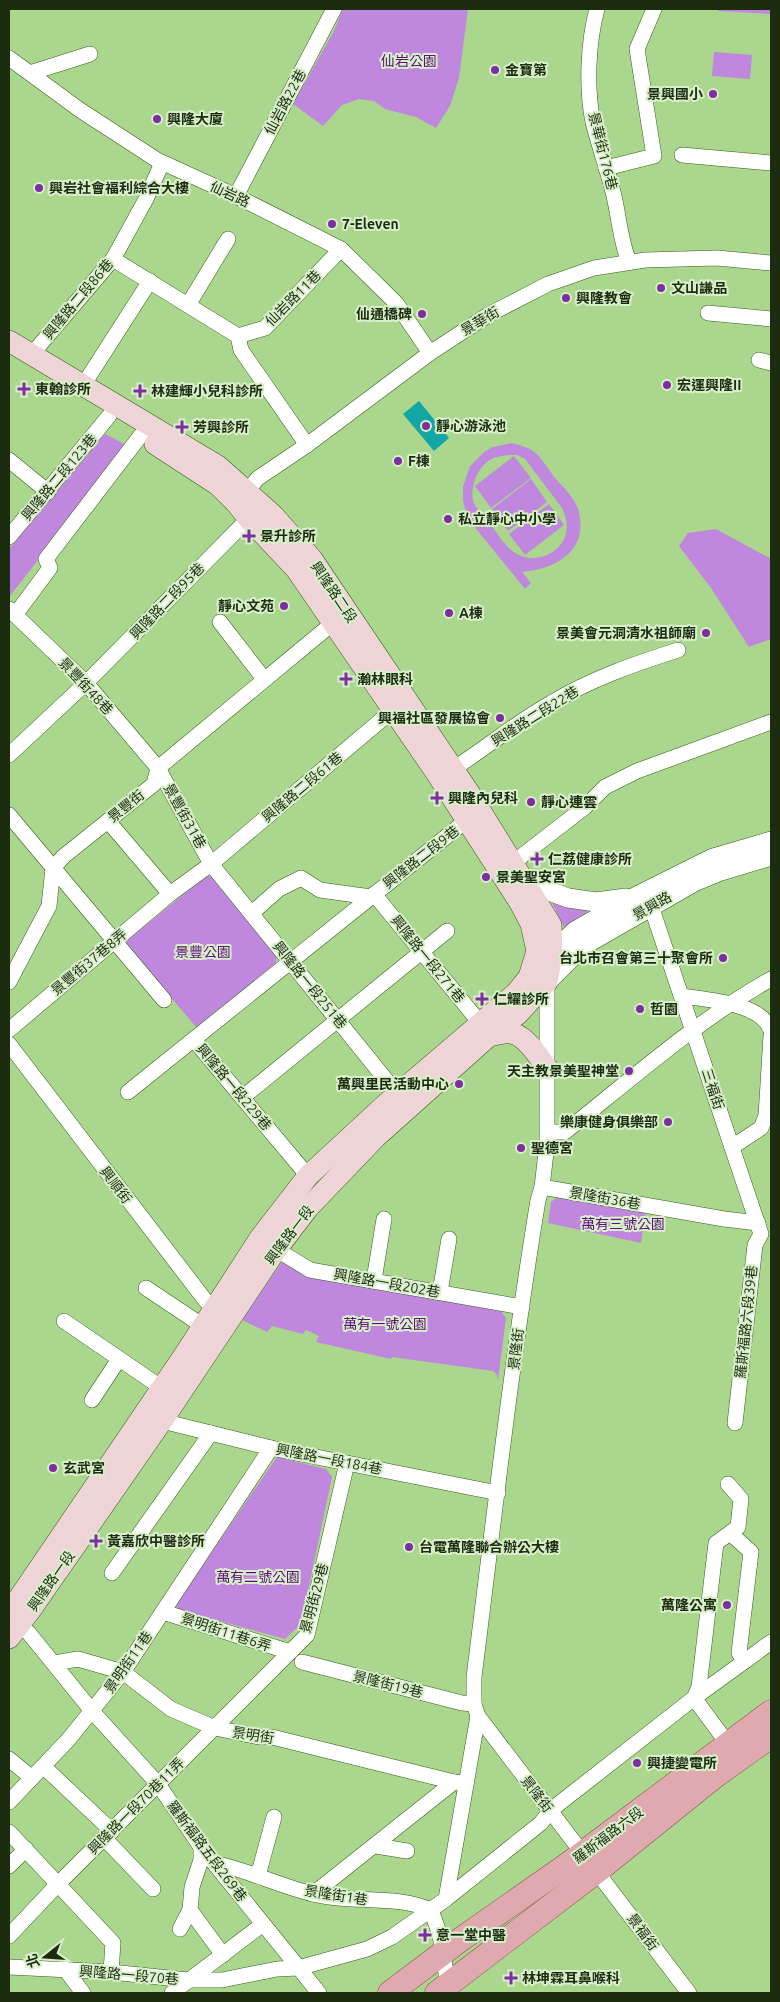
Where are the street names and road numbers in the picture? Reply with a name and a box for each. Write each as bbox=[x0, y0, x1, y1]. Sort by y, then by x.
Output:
street label: 仙岩路22巷 bbox=[261, 67, 309, 137]
street label: 景華街176巷 bbox=[586, 110, 620, 192]
street label: 仙岩路 bbox=[208, 178, 252, 210]
street label: 興隆路二段86巷 bbox=[40, 256, 116, 342]
street label: 仙岩路11巷 bbox=[262, 267, 324, 329]
street label: 景華街 bbox=[458, 303, 502, 339]
street label: 興隆路二段123巷 bbox=[18, 431, 100, 523]
street label: 興隆路二段 bbox=[308, 559, 360, 625]
street label: 興隆路二段95巷 bbox=[127, 560, 207, 642]
street label: 景豐街48巷 bbox=[56, 654, 116, 718]
street label: 興隆路二段22巷 bbox=[488, 683, 582, 749]
street label: 興隆路二段61巷 bbox=[259, 749, 345, 825]
street label: 景豐街31巷 bbox=[161, 781, 209, 851]
street label: 景豐街 bbox=[105, 787, 147, 825]
street label: 興隆路二段9巷 bbox=[380, 822, 462, 892]
street label: 景興路 bbox=[630, 889, 674, 923]
street label: 興隆路一段271巷 bbox=[388, 912, 468, 1006]
street label: 景豐街37巷8弄 bbox=[48, 926, 130, 998]
street label: 興隆路一段251巷 bbox=[270, 938, 350, 1032]
street label: 興隆路一段229巷 bbox=[193, 1041, 275, 1133]
street label: 三福街 bbox=[699, 1067, 727, 1111]
street label: 興順街 bbox=[97, 1163, 135, 1207]
street label: 景隆街36巷 bbox=[568, 1184, 642, 1212]
street label: 興隆路一段 bbox=[262, 1202, 316, 1268]
street label: 羅斯福路六段39巷 bbox=[732, 1265, 760, 1379]
street label: 興隆路一段202巷 bbox=[333, 1266, 441, 1300]
street label: 景隆街 bbox=[506, 1327, 526, 1371]
street label: 興隆路一段184巷 bbox=[275, 1441, 383, 1477]
street label: 興隆路一段 bbox=[24, 1548, 78, 1614]
street label: 景明街29巷 bbox=[297, 1561, 331, 1635]
street label: 景明街11巷6弄 bbox=[179, 1610, 273, 1654]
street label: 景明街11巷 bbox=[101, 1628, 155, 1696]
street label: 景隆街19巷 bbox=[351, 1668, 425, 1700]
street label: 景明街 bbox=[231, 1724, 275, 1746]
street label: 興隆路一段70巷11弄 bbox=[85, 1755, 187, 1857]
street label: 景隆街 bbox=[518, 1773, 556, 1815]
street label: 羅斯福路五段269巷 bbox=[164, 1798, 250, 1904]
street label: 羅斯福路六段 bbox=[570, 1803, 646, 1867]
street label: 景隆街1巷 bbox=[303, 1882, 369, 1908]
street label: 景福街 bbox=[624, 1910, 662, 1954]
street label: 興隆路一段70巷 bbox=[79, 1963, 179, 1987]

